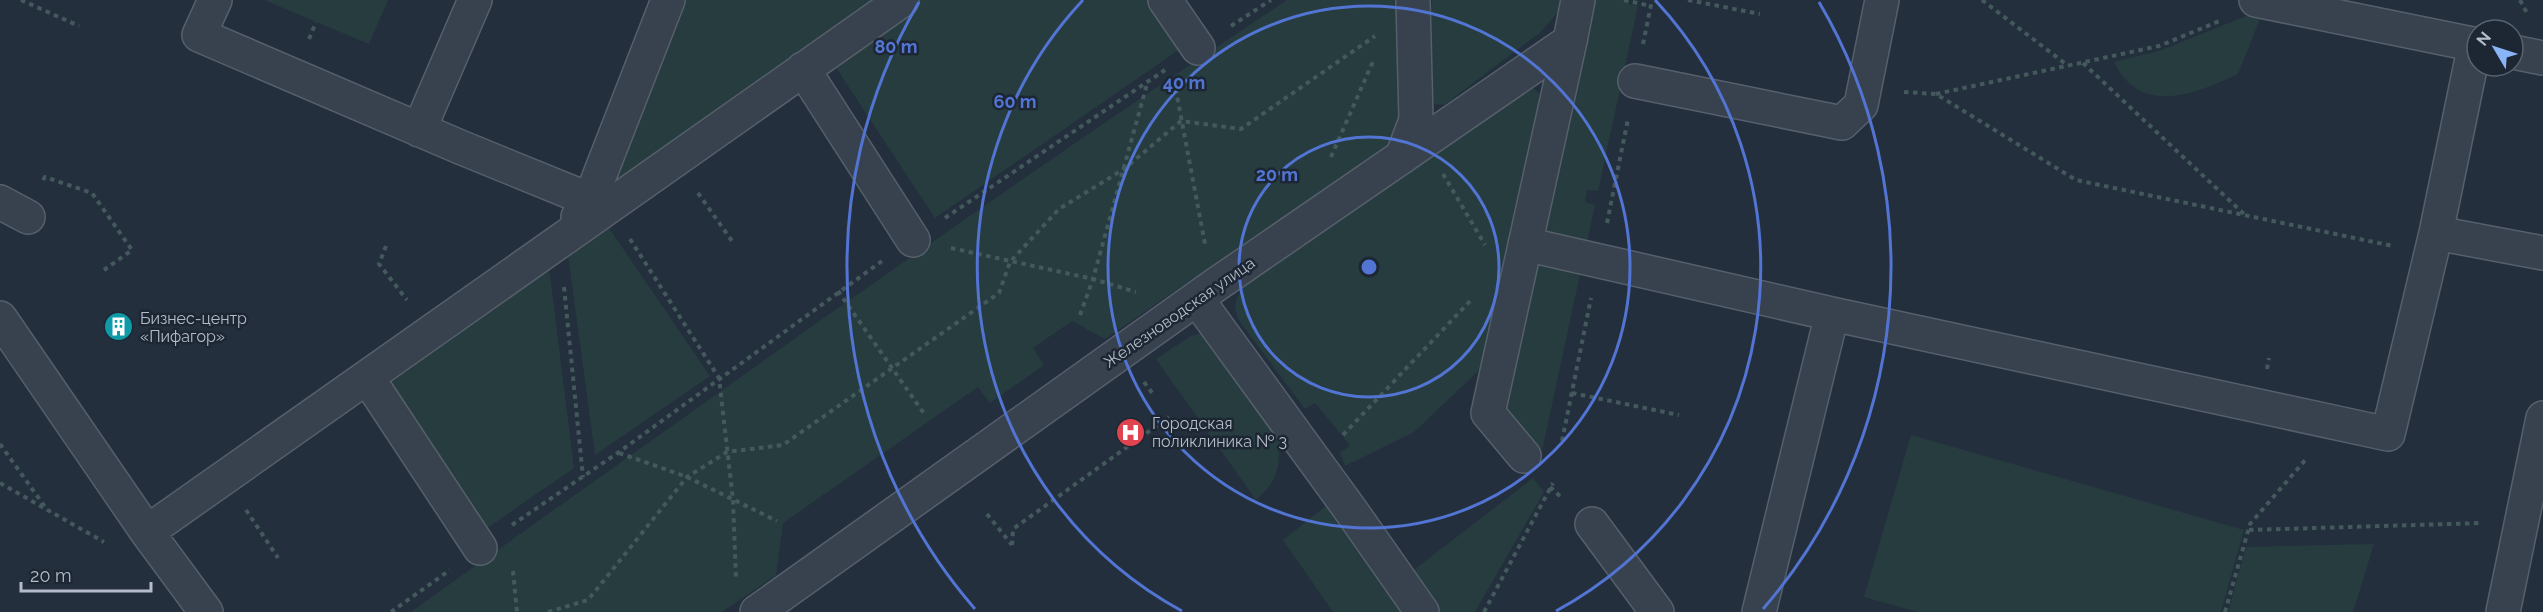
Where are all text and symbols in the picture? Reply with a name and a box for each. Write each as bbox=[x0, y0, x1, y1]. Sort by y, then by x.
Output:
north arrow bbox=[2465, 18, 2525, 78]
text: N bbox=[2473, 28, 2495, 50]
text: 80 m bbox=[874, 36, 918, 57]
text: 40 m bbox=[1163, 72, 1205, 93]
text: 60 m bbox=[993, 91, 1037, 112]
text: 20 m bbox=[1256, 164, 1298, 185]
street label: Железноводская улица bbox=[1100, 253, 1258, 372]
centre of rings bbox=[1359, 257, 1379, 277]
place label: Бизнес-центр «Пифагор» bbox=[140, 309, 247, 346]
building icon: Бизнес-центр «Пифагор» bbox=[103, 311, 135, 343]
place label: Городская поликлиника № 3 bbox=[1152, 414, 1287, 451]
hospital icon: Городская поликлиника № 3 bbox=[1115, 416, 1147, 448]
scale bar bbox=[21, 555, 152, 593]
text: 20 m bbox=[30, 565, 72, 586]

